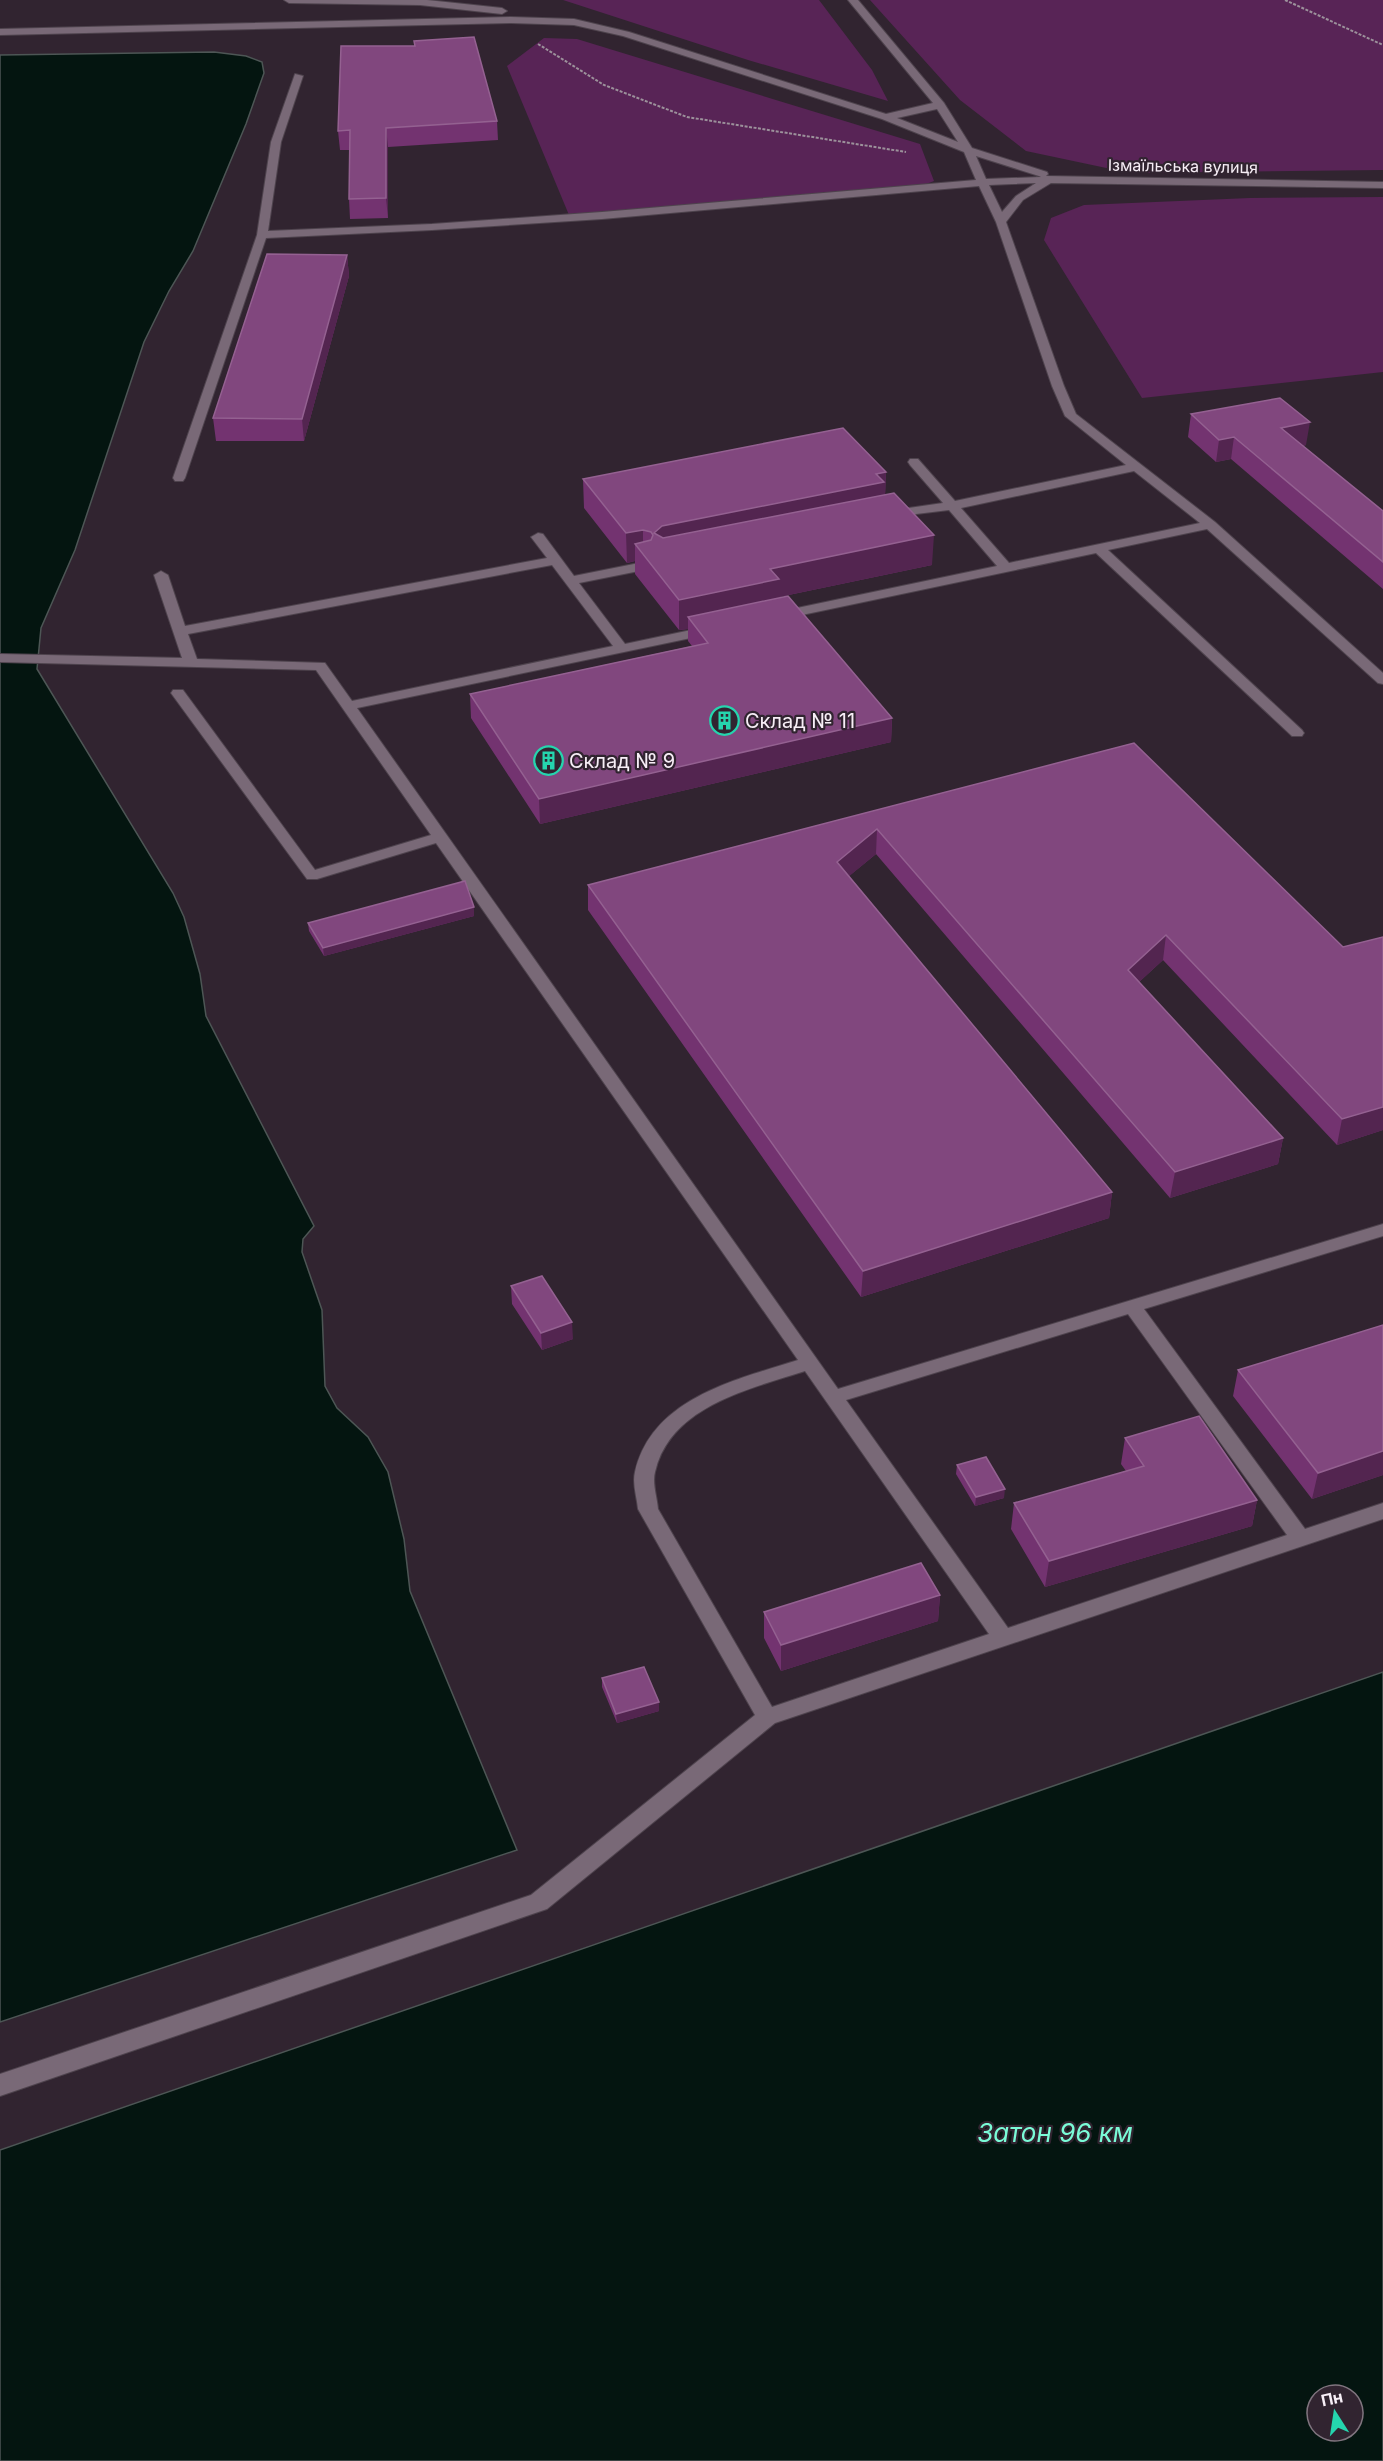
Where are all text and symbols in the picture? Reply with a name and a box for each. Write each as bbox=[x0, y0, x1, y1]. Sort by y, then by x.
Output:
street label: Ізмаїльська вулиця bbox=[1108, 155, 1258, 177]
building icon: Склад № 11 bbox=[708, 705, 740, 737]
place label: Склад № 11 bbox=[745, 709, 855, 733]
building icon: Склад № 9 bbox=[532, 745, 564, 777]
place label: Склад № 9 bbox=[569, 749, 675, 773]
water label: Затон 96 км bbox=[977, 2117, 1133, 2148]
north arrow bbox=[1305, 2383, 1365, 2443]
text: Пн bbox=[1319, 2386, 1345, 2410]

